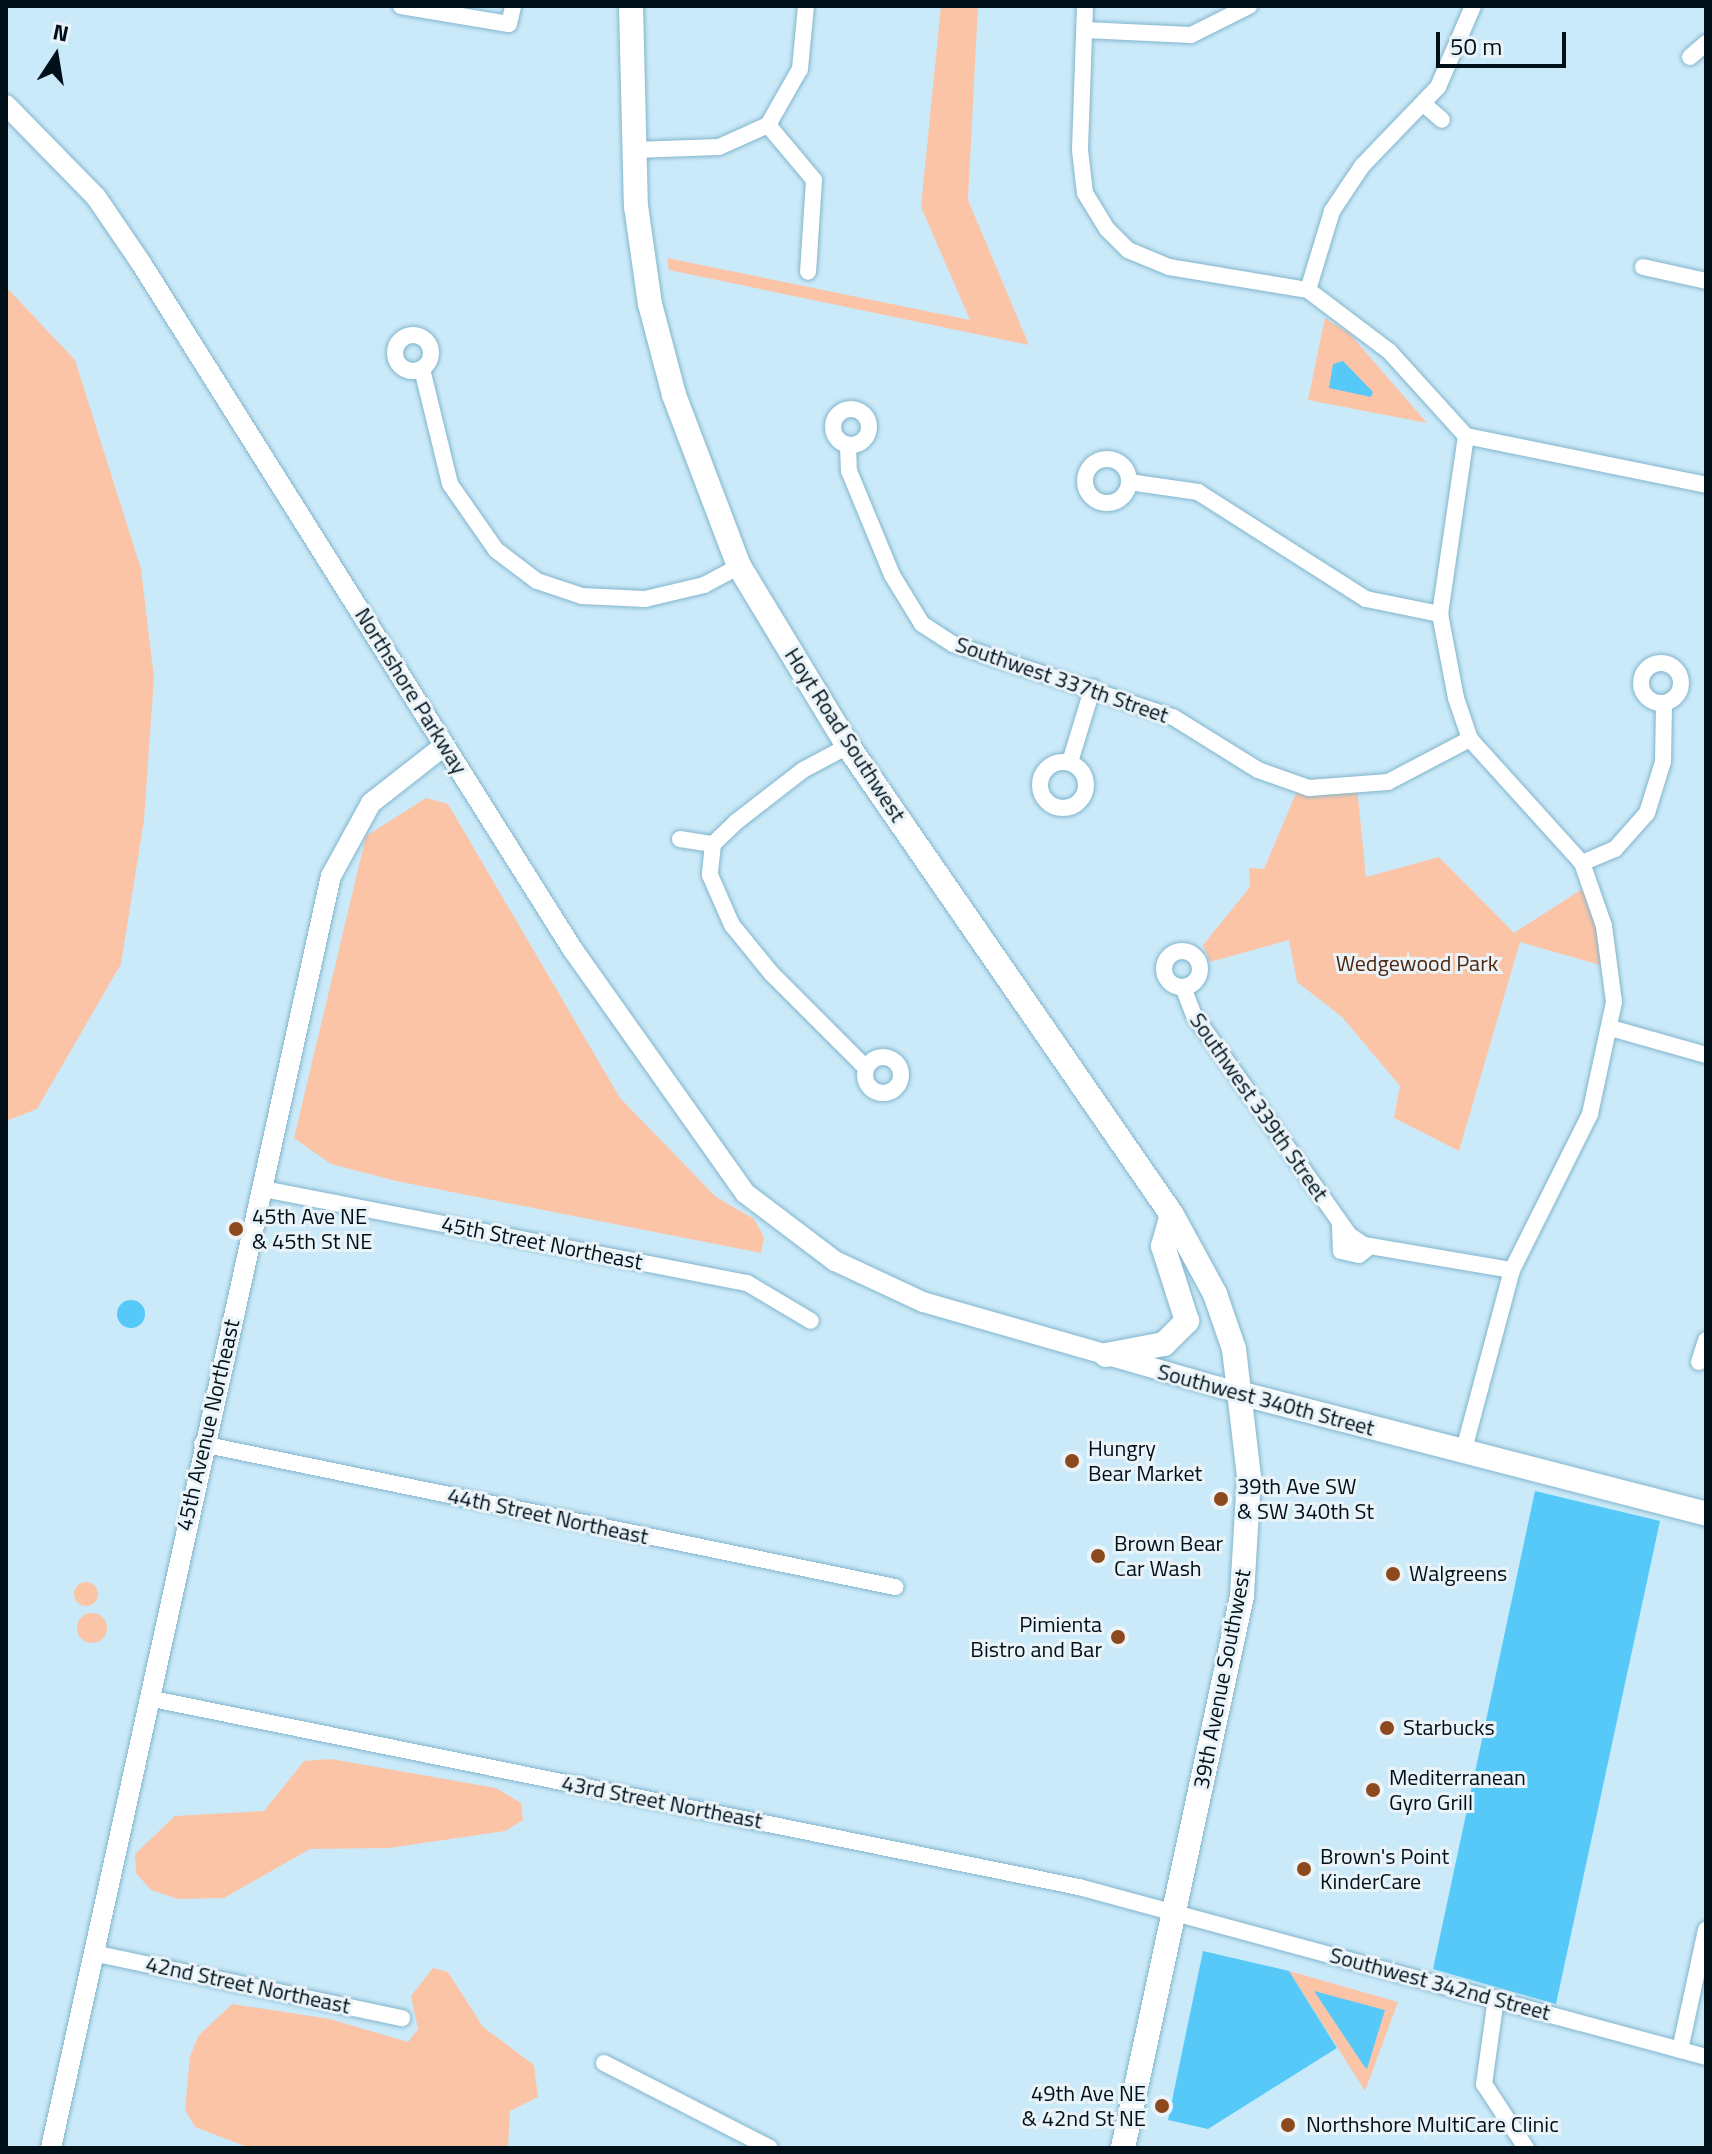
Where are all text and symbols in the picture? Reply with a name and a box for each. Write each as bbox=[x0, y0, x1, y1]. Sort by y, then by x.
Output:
text: N bbox=[50, 14, 72, 51]
north arrow bbox=[16, 16, 96, 96]
scale bar bbox=[1440, 16, 1570, 66]
text: 50 m bbox=[1450, 28, 1502, 64]
street label: Northshore Parkway bbox=[349, 603, 473, 779]
street label: Southwest 337th Street bbox=[952, 631, 1172, 729]
street label: Hoyt Road Southwest bbox=[779, 643, 911, 827]
park label: Wedgewood Park bbox=[1336, 951, 1498, 977]
street label: Southwest 339th Street bbox=[1184, 1008, 1334, 1206]
place label: 45th Ave NE & 45th St NE bbox=[252, 1203, 372, 1254]
street label: 45th Street Northeast bbox=[439, 1211, 645, 1275]
marker: 45th Ave NE & 45th St NE bbox=[227, 1220, 245, 1238]
street label: 45th Avenue Northeast bbox=[171, 1317, 245, 1533]
street label: Southwest 340th Street bbox=[1155, 1358, 1377, 1442]
place label: Hungry Bear Market bbox=[1088, 1435, 1202, 1486]
marker: Hungry Bear Market bbox=[1063, 1452, 1081, 1470]
place label: 39th Ave SW & SW 340th St bbox=[1237, 1473, 1374, 1524]
street label: 44th Street Northeast bbox=[445, 1482, 651, 1550]
marker: 39th Ave SW & SW 340th St bbox=[1212, 1490, 1230, 1508]
place label: Brown Bear Car Wash bbox=[1114, 1530, 1223, 1582]
marker: Brown Bear Car Wash bbox=[1089, 1547, 1107, 1565]
place label: Walgreens bbox=[1409, 1561, 1507, 1587]
marker: Walgreens bbox=[1384, 1565, 1402, 1583]
street label: 39th Avenue Southwest bbox=[1188, 1567, 1256, 1791]
place label: Pimienta Bistro and Bar bbox=[970, 1611, 1102, 1662]
marker: Pimienta Bistro and Bar bbox=[1109, 1628, 1127, 1646]
place label: Starbucks bbox=[1403, 1715, 1495, 1741]
marker: Starbucks bbox=[1378, 1719, 1396, 1737]
place label: Mediterranean Gyro Grill bbox=[1389, 1764, 1526, 1816]
street label: 43rd Street Northeast bbox=[560, 1770, 764, 1834]
marker: Mediterranean Gyro Grill bbox=[1364, 1781, 1382, 1799]
place label: Brown's Point KinderCare bbox=[1320, 1843, 1449, 1894]
marker: Brown's Point KinderCare bbox=[1295, 1860, 1313, 1878]
street label: Southwest 342nd Street bbox=[1327, 1942, 1553, 2026]
street label: 42nd Street Northeast bbox=[143, 1950, 353, 2020]
place label: 49th Ave NE & 42nd St NE bbox=[1022, 2080, 1146, 2132]
marker: 49th Ave NE & 42nd St NE bbox=[1153, 2097, 1171, 2115]
place label: Northshore MultiCare Clinic bbox=[1306, 2112, 1559, 2138]
marker: Northshore MultiCare Clinic bbox=[1277, 2114, 1299, 2136]

